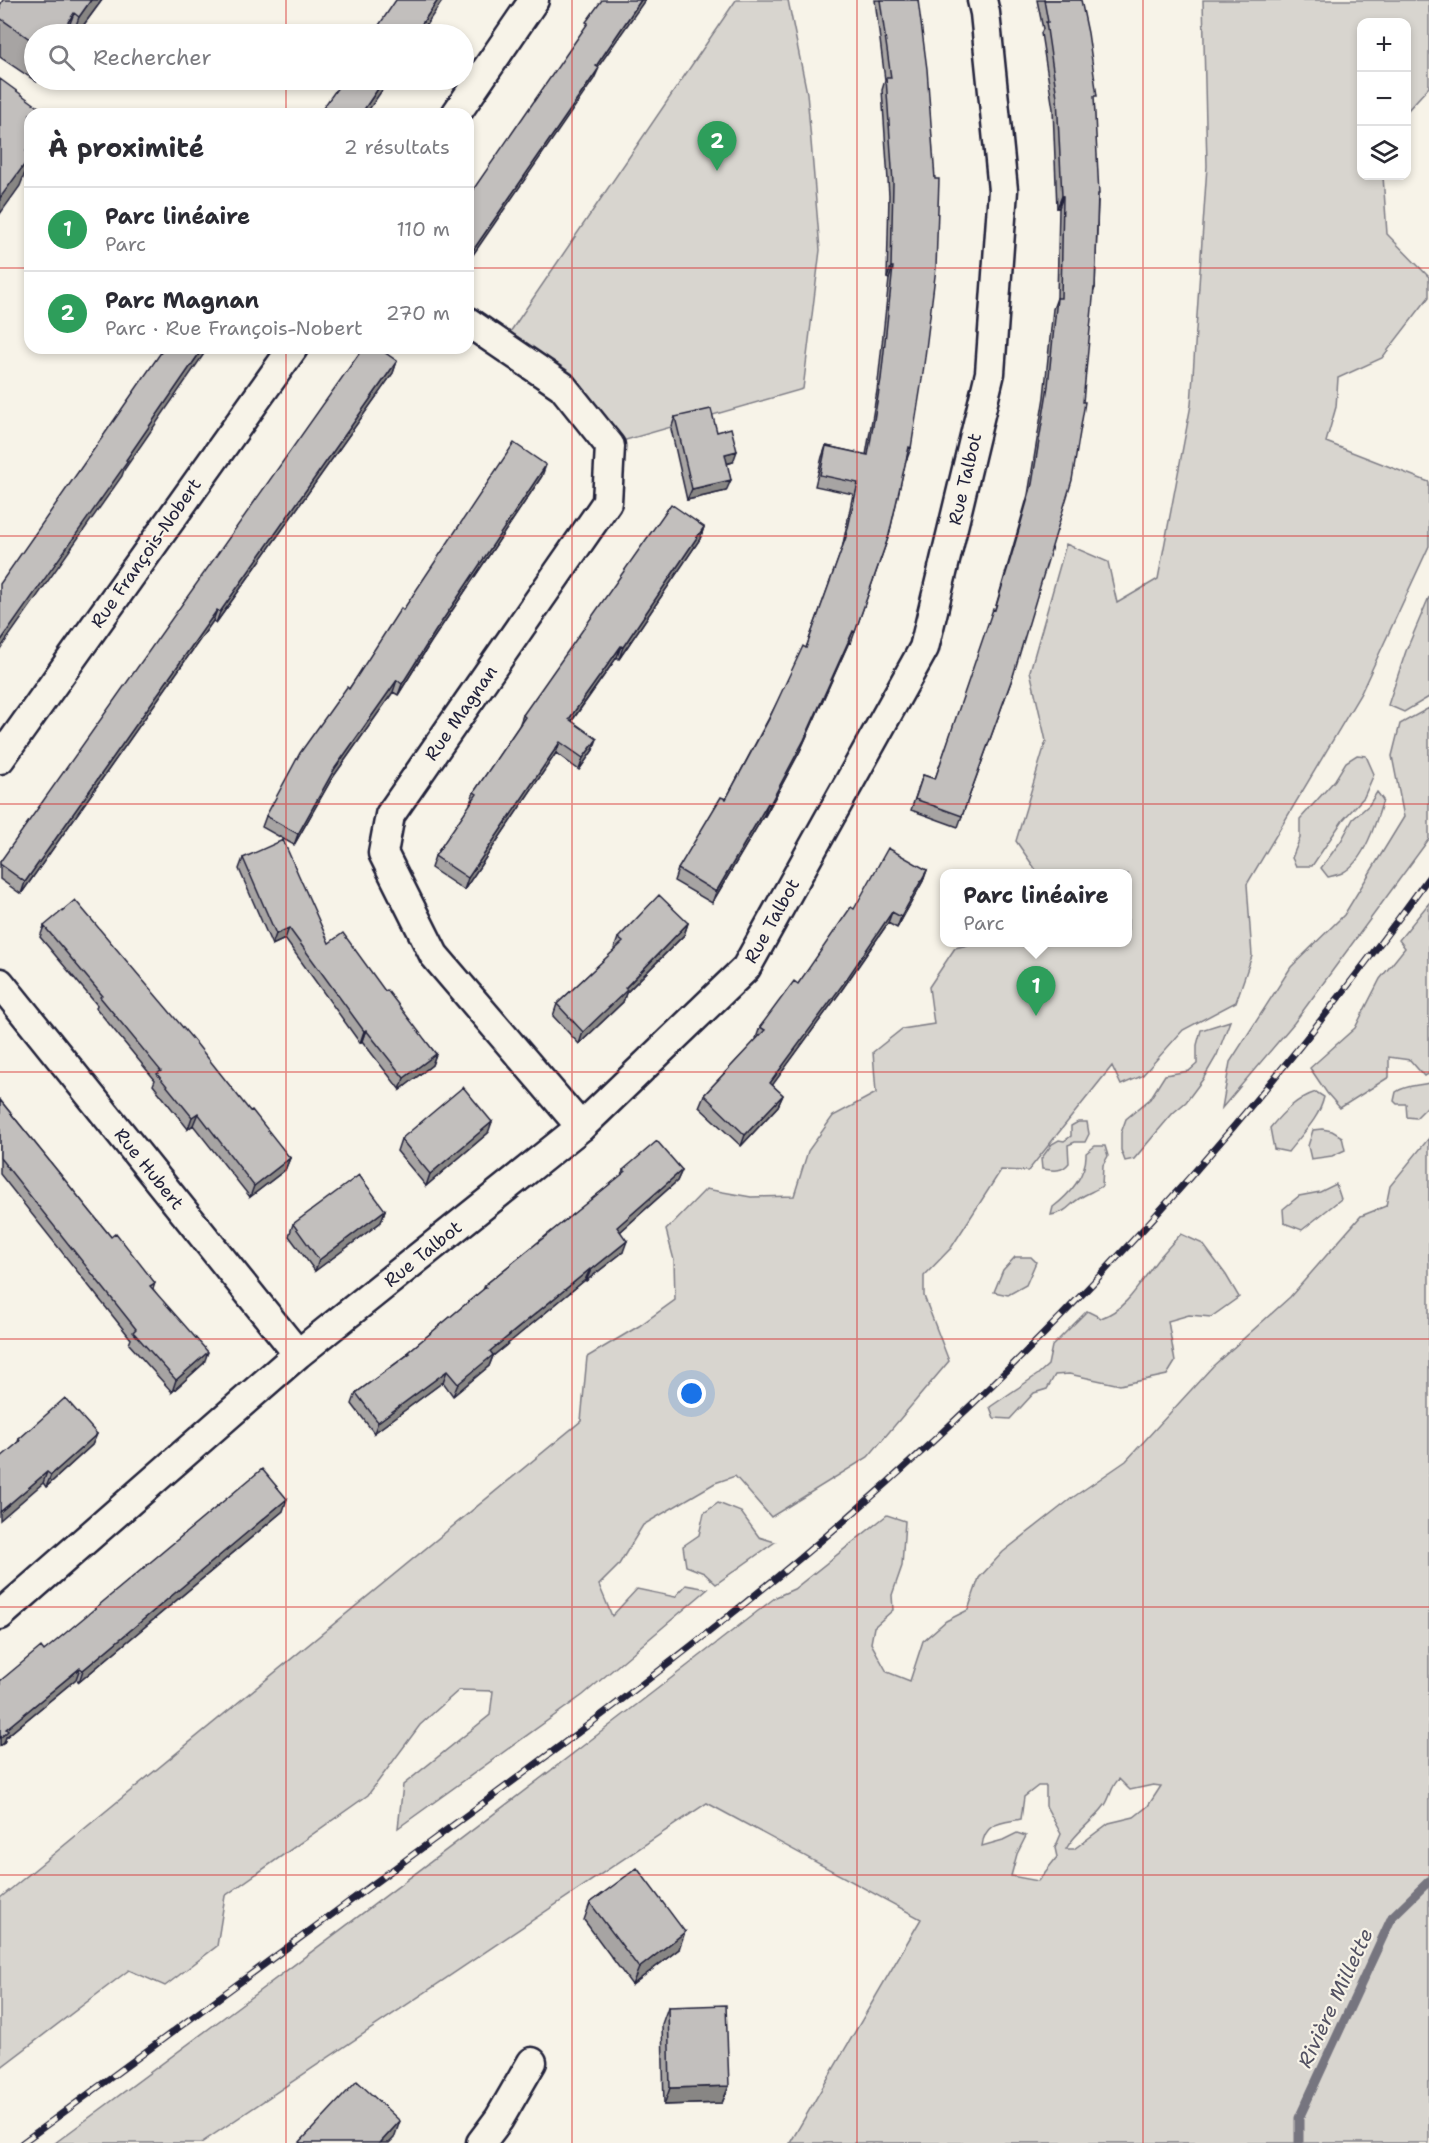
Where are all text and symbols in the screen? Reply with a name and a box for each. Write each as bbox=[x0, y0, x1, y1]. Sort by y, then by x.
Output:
map controls bbox=[1357, 18, 1411, 180]
button: + bbox=[1357, 18, 1411, 72]
search box bbox=[24, 24, 474, 90]
icon: search bbox=[45, 41, 78, 74]
text: Rechercher bbox=[93, 43, 212, 72]
button: − bbox=[1357, 72, 1411, 126]
pin: 2 bbox=[698, 122, 736, 171]
button: layers bbox=[1357, 126, 1411, 180]
text: À proximité bbox=[48, 130, 204, 165]
text: 2 résultats bbox=[344, 134, 450, 160]
text: Parc linéaire bbox=[105, 202, 250, 231]
text: 1 bbox=[63, 216, 72, 242]
text: 110 m bbox=[396, 216, 450, 242]
text: Parc bbox=[105, 231, 146, 257]
text: Parc Magnan bbox=[105, 286, 259, 315]
text: 2 bbox=[61, 300, 75, 326]
text: 270 m bbox=[386, 300, 450, 326]
text: Parc · Rue François-Nobert bbox=[105, 315, 363, 341]
street label: Rue Talbot bbox=[943, 431, 987, 527]
street label: Rue François-Nobert bbox=[85, 473, 207, 633]
street label: Rue Magnan bbox=[419, 661, 503, 765]
popup bbox=[940, 869, 1132, 947]
street label: Rue Talbot bbox=[739, 874, 805, 968]
text: Parc linéaire bbox=[963, 881, 1109, 910]
text: Parc bbox=[963, 910, 1005, 936]
pin: 1 bbox=[1016, 966, 1056, 1016]
street label: Rue Hubert bbox=[109, 1123, 189, 1215]
street label: Rue Talbot bbox=[379, 1215, 467, 1293]
your location bbox=[677, 1379, 706, 1408]
water label: Rivière Millette bbox=[1291, 1924, 1379, 2072]

